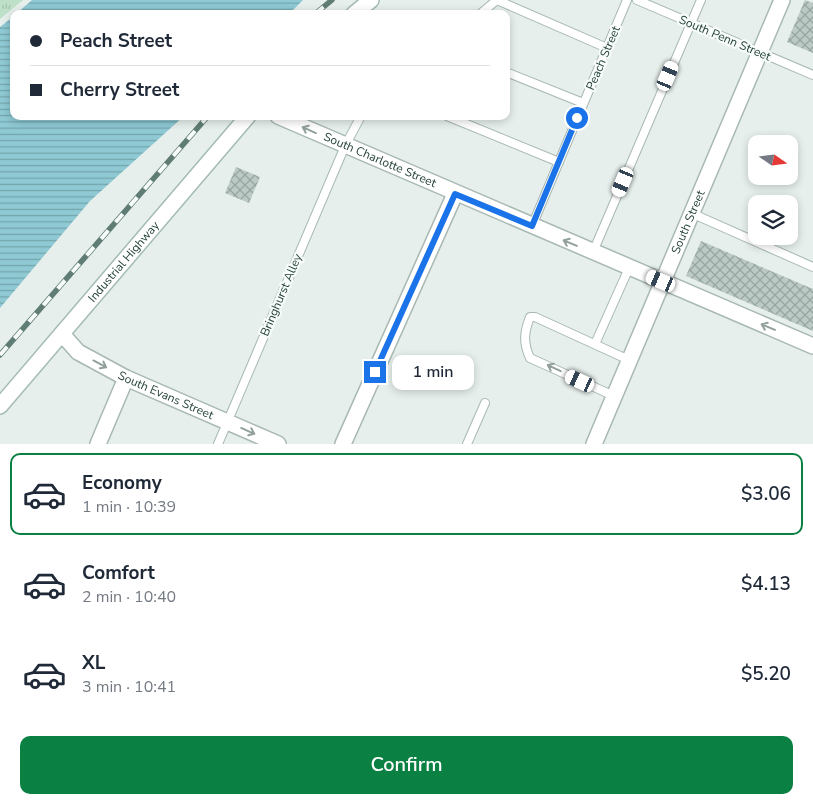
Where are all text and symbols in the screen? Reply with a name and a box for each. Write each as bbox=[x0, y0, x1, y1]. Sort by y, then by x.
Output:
street label: South Penn Street bbox=[677, 11, 774, 65]
street label: Peach Street bbox=[582, 23, 624, 93]
text: Peach Street bbox=[60, 28, 172, 54]
car bbox=[655, 59, 680, 93]
text: Cherry Street bbox=[60, 77, 179, 103]
route start bbox=[566, 107, 588, 129]
one-way arrow bbox=[302, 125, 317, 135]
street label: South Charlotte Street bbox=[321, 129, 439, 191]
north arrow bbox=[748, 135, 798, 185]
map controls bbox=[748, 135, 798, 245]
car bbox=[610, 165, 635, 199]
street label: South Street bbox=[667, 187, 709, 256]
button: layers bbox=[748, 195, 798, 245]
street label: Industrial Highway bbox=[84, 217, 163, 306]
one-way arrow bbox=[563, 237, 578, 247]
street label: Bringhurst Alley bbox=[256, 251, 306, 339]
car bbox=[644, 268, 677, 294]
one-way arrow bbox=[761, 322, 776, 332]
callout: 1 min bbox=[392, 354, 475, 390]
one-way arrow bbox=[92, 360, 107, 369]
route end bbox=[364, 361, 386, 383]
text: 1 min bbox=[413, 361, 453, 383]
one-way arrow bbox=[547, 363, 562, 373]
street label: South Evans Street bbox=[115, 367, 217, 423]
car bbox=[563, 368, 596, 394]
one-way arrow bbox=[240, 426, 255, 436]
text: Economy bbox=[82, 470, 162, 496]
icon: car bbox=[22, 472, 67, 517]
text: $3.06 bbox=[741, 481, 791, 507]
text: 1 min · 10:39 bbox=[82, 496, 176, 518]
text: Comfort bbox=[82, 560, 155, 586]
icon: car bbox=[22, 562, 67, 607]
text: $4.13 bbox=[741, 571, 791, 597]
text: 2 min · 10:40 bbox=[82, 586, 176, 608]
text: XL bbox=[82, 650, 105, 676]
icon: car bbox=[22, 652, 67, 697]
text: $5.20 bbox=[741, 661, 791, 687]
text: 3 min · 10:41 bbox=[82, 676, 176, 698]
button: Confirm bbox=[20, 736, 793, 794]

